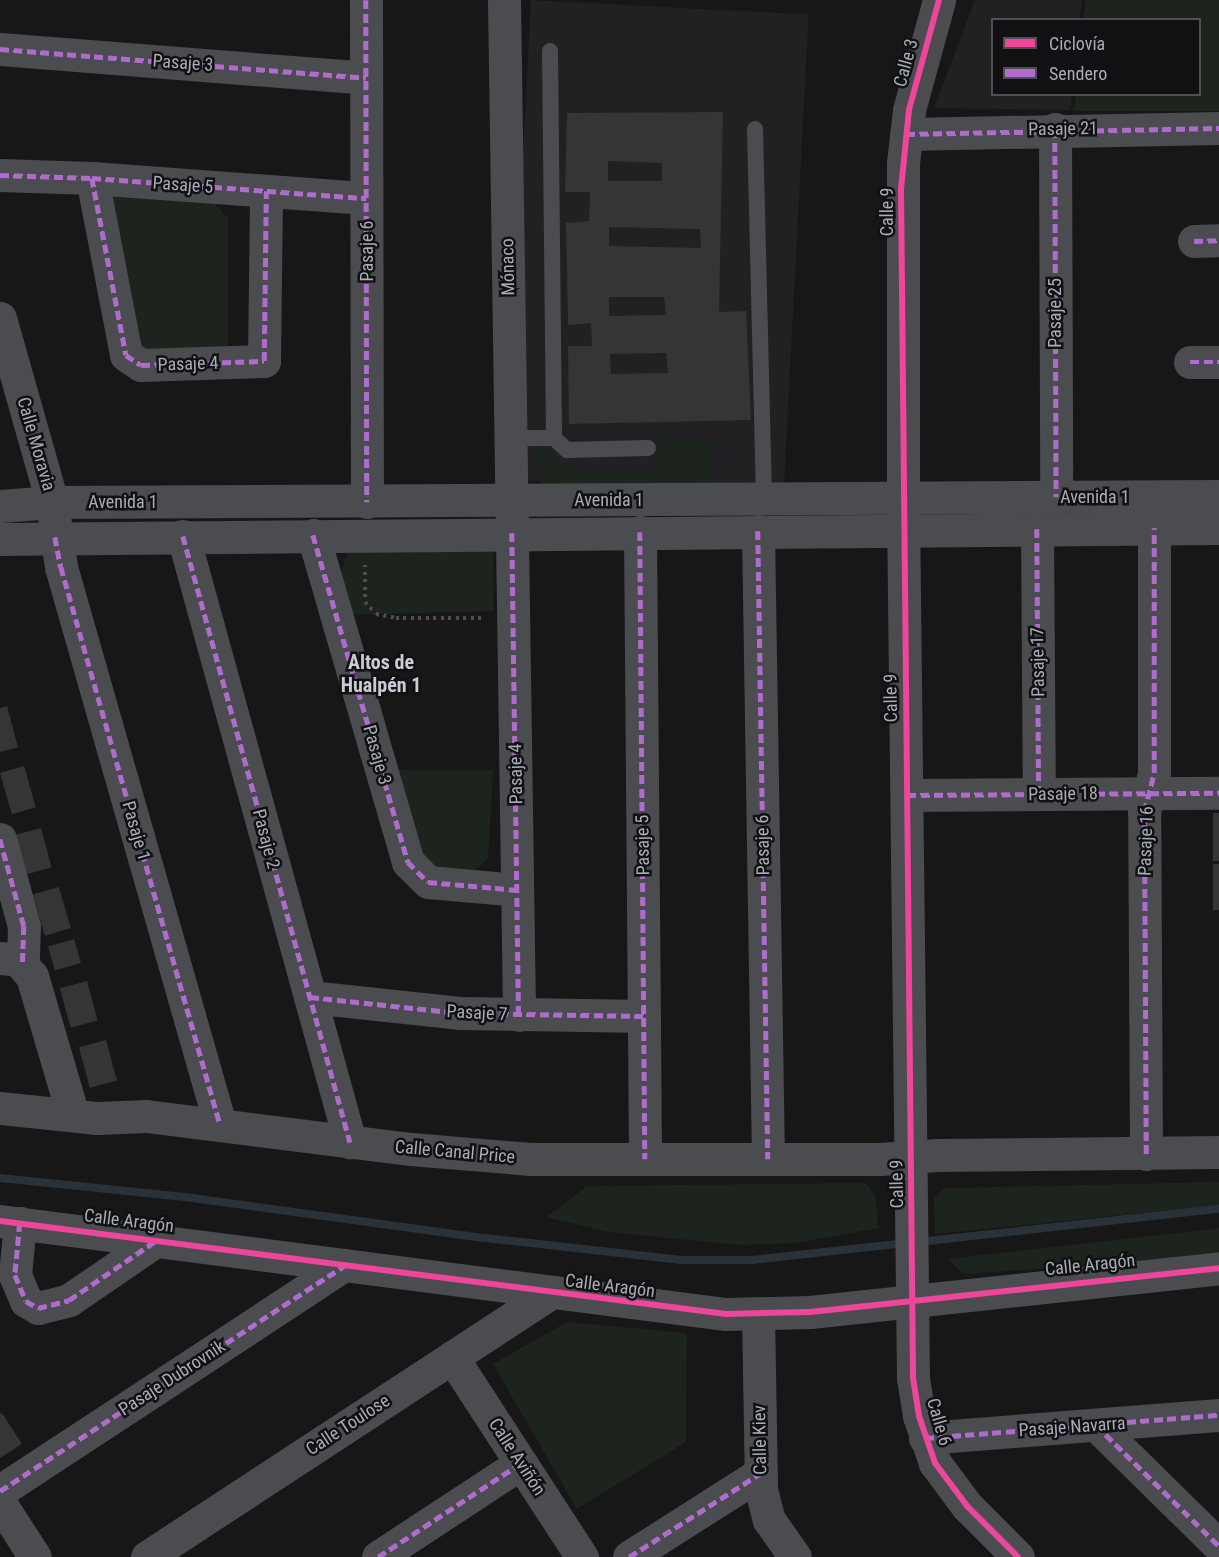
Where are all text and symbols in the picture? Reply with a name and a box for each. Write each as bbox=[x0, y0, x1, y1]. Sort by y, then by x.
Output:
legend bbox=[991, 18, 1201, 96]
text: Ciclovía bbox=[1049, 33, 1105, 54]
street label: Calle 3 bbox=[889, 37, 923, 89]
street label: Pasaje 3 bbox=[152, 50, 214, 76]
text: Sendero bbox=[1049, 63, 1107, 84]
street label: Pasaje 21 bbox=[1028, 118, 1098, 140]
street label: Pasaje 5 bbox=[152, 172, 214, 198]
street label: Calle 9 bbox=[876, 188, 898, 236]
street label: Pasaje 6 bbox=[356, 221, 378, 281]
street label: Mónaco bbox=[497, 238, 519, 296]
street label: Pasaje 25 bbox=[1044, 278, 1066, 348]
street label: Pasaje 4 bbox=[157, 352, 219, 376]
street label: Calle Moravia bbox=[12, 395, 60, 493]
street label: Avenida 1 bbox=[1060, 486, 1130, 508]
street label: Avenida 1 bbox=[574, 489, 644, 511]
street label: Avenida 1 bbox=[88, 491, 158, 513]
street label: Pasaje 17 bbox=[1027, 627, 1049, 697]
district label: Altos de Hualpén 1 bbox=[341, 651, 421, 698]
street label: Calle 9 bbox=[880, 674, 902, 722]
street label: Pasaje 3 bbox=[358, 723, 396, 787]
street label: Pasaje 4 bbox=[505, 743, 527, 805]
street label: Pasaje 18 bbox=[1028, 783, 1098, 805]
street label: Pasaje 1 bbox=[117, 799, 155, 863]
street label: Pasaje 16 bbox=[1134, 806, 1158, 876]
street label: Pasaje 2 bbox=[248, 807, 284, 871]
street label: Pasaje 5 bbox=[632, 814, 654, 876]
street label: Pasaje 6 bbox=[752, 814, 774, 876]
street label: Pasaje 7 bbox=[446, 1001, 508, 1025]
street label: Calle Canal Price bbox=[394, 1136, 516, 1168]
street label: Calle 9 bbox=[886, 1160, 908, 1208]
street label: Calle Aragón bbox=[83, 1205, 175, 1237]
street label: Calle Aragón bbox=[1044, 1250, 1136, 1280]
street label: Calle Aragón bbox=[564, 1270, 656, 1302]
street label: Pasaje Dubrovnik bbox=[115, 1336, 229, 1420]
street label: Calle Toulose bbox=[302, 1390, 394, 1460]
street label: Calle 6 bbox=[922, 1396, 956, 1448]
street label: Calle Kiev bbox=[749, 1405, 771, 1475]
street label: Pasaje Navarra bbox=[1018, 1412, 1126, 1442]
street label: Calle Aviñón bbox=[484, 1414, 550, 1500]

